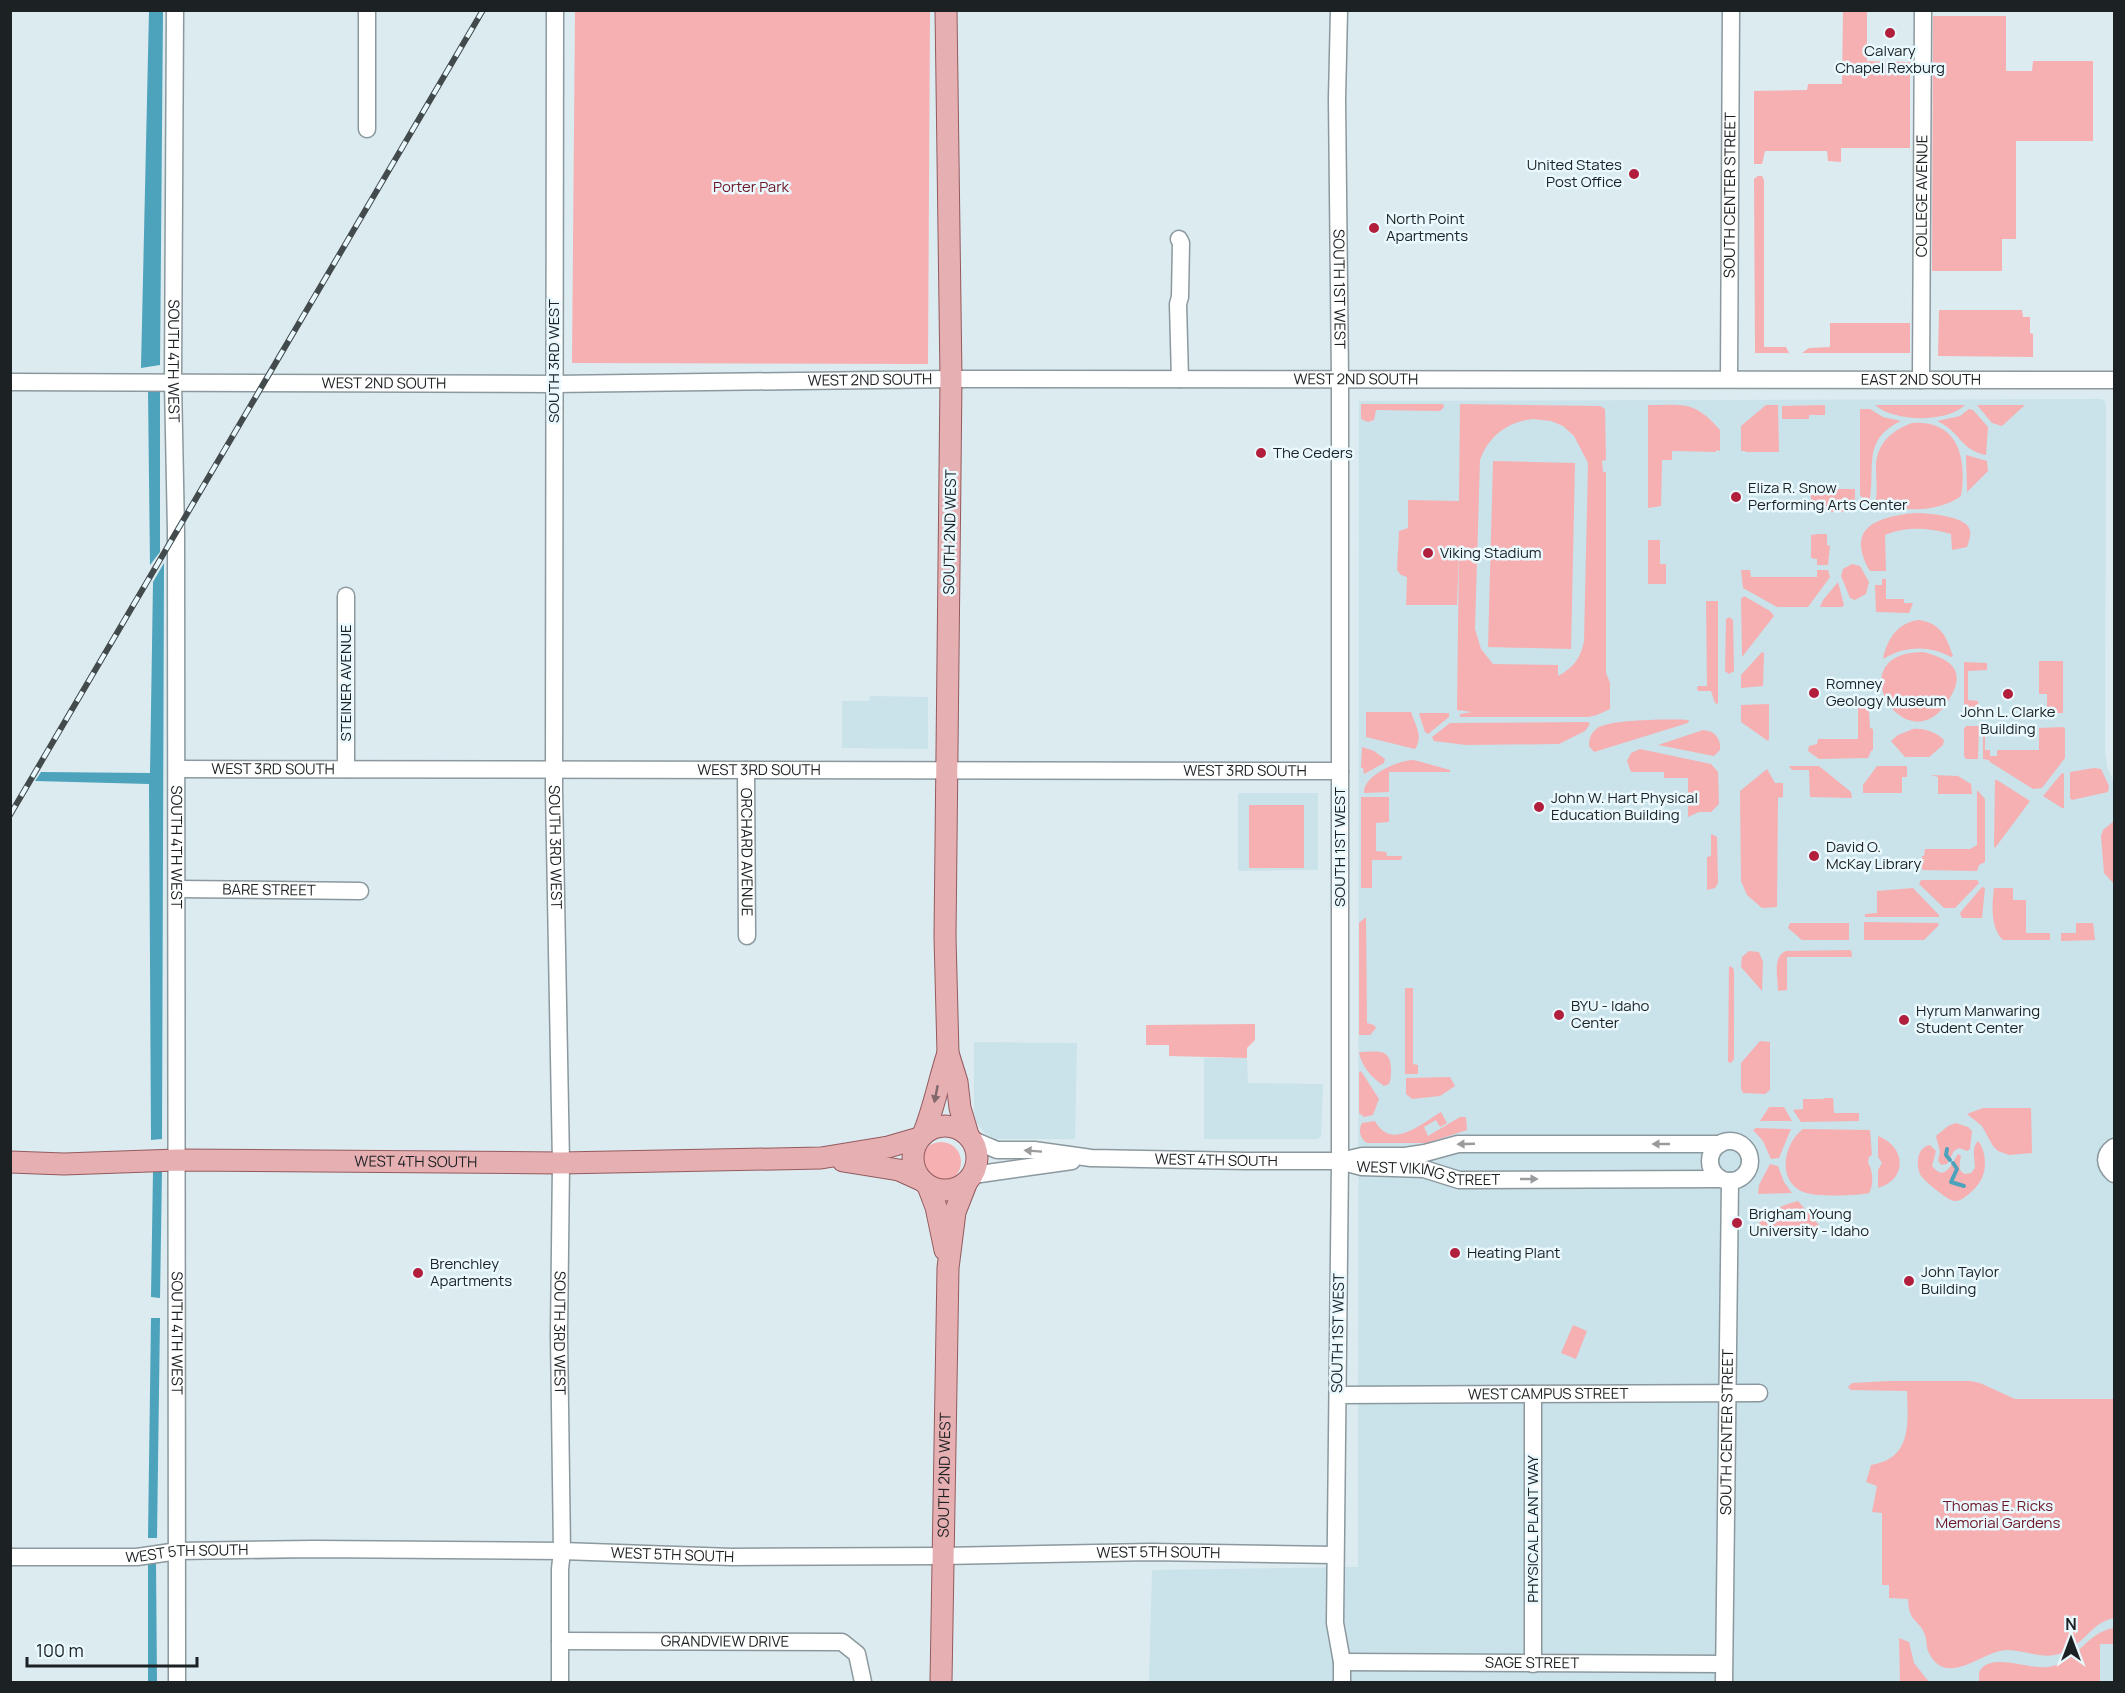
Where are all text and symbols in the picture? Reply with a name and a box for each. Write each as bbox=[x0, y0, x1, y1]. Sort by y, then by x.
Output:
marker: Calvary Chapel Rexburg bbox=[1883, 26, 1897, 40]
place label: Calvary Chapel Rexburg bbox=[1835, 40, 1945, 78]
street label: SOUTH CENTER STREET bbox=[1719, 112, 1740, 278]
street label: COLLEGE AVENUE bbox=[1911, 135, 1932, 257]
place label: United States Post Office bbox=[1527, 154, 1622, 192]
marker: United States Post Office bbox=[1627, 167, 1641, 181]
park label: Porter Park bbox=[713, 176, 790, 197]
place label: North Point Apartments bbox=[1386, 208, 1468, 246]
marker: North Point Apartments bbox=[1367, 221, 1381, 235]
street label: SOUTH 1ST WEST bbox=[1328, 229, 1351, 349]
street label: SOUTH 4TH WEST bbox=[163, 299, 185, 423]
street label: SOUTH 3RD WEST bbox=[543, 299, 564, 423]
street label: WEST 2ND SOUTH bbox=[807, 368, 932, 391]
street label: WEST 2ND SOUTH bbox=[1294, 368, 1418, 389]
street label: EAST 2ND SOUTH bbox=[1861, 369, 1981, 390]
street label: WEST 2ND SOUTH bbox=[322, 372, 446, 394]
place label: The Ceders bbox=[1273, 442, 1353, 463]
marker: The Ceders bbox=[1254, 446, 1268, 460]
street label: SOUTH 2ND WEST bbox=[938, 469, 961, 595]
place label: Eliza R. Snow Performing Arts Center bbox=[1748, 477, 1908, 515]
marker: Eliza R. Snow Performing Arts Center bbox=[1729, 490, 1743, 504]
place label: Viking Stadium bbox=[1440, 542, 1542, 563]
marker: Viking Stadium bbox=[1421, 546, 1435, 560]
street label: STEINER AVENUE bbox=[335, 625, 356, 741]
place label: Romney Geology Museum bbox=[1826, 673, 1946, 711]
marker: Romney Geology Museum bbox=[1807, 686, 1821, 700]
marker: John L. Clarke Building bbox=[2001, 687, 2015, 701]
place label: John L. Clarke Building bbox=[1960, 701, 2056, 739]
street label: WEST 3RD SOUTH bbox=[211, 758, 335, 779]
street label: WEST 3RD SOUTH bbox=[697, 759, 821, 780]
street label: WEST 3RD SOUTH bbox=[1183, 760, 1307, 781]
street label: SOUTH 4TH WEST bbox=[166, 785, 187, 909]
street label: SOUTH 3RD WEST bbox=[544, 785, 567, 909]
street label: SOUTH 1ST WEST bbox=[1329, 787, 1350, 907]
place label: John W. Hart Physical Education Building bbox=[1551, 787, 1698, 825]
street label: ORCHARD AVENUE bbox=[736, 788, 758, 916]
marker: John W. Hart Physical Education Building bbox=[1532, 800, 1546, 814]
place label: David O. McKay Library bbox=[1826, 836, 1921, 874]
marker: David O. McKay Library bbox=[1807, 849, 1821, 863]
street label: BARE STREET bbox=[222, 878, 316, 901]
place label: BYU - Idaho Center bbox=[1571, 995, 1650, 1033]
place label: Hyrum Manwaring Student Center bbox=[1916, 1000, 2040, 1038]
marker: BYU - Idaho Center bbox=[1552, 1008, 1566, 1022]
marker: Hyrum Manwaring Student Center bbox=[1897, 1013, 1911, 1027]
one-way arrow bbox=[931, 1085, 940, 1104]
one-way arrow bbox=[1457, 1139, 1476, 1149]
one-way arrow bbox=[1652, 1139, 1671, 1149]
one-way arrow bbox=[1023, 1146, 1042, 1155]
street label: WEST 4TH SOUTH bbox=[1154, 1148, 1278, 1171]
street label: WEST 4TH SOUTH bbox=[354, 1150, 477, 1172]
street label: WEST VIKING STREET bbox=[1356, 1156, 1500, 1190]
one-way arrow bbox=[1520, 1174, 1539, 1184]
place label: Brigham Young University - Idaho bbox=[1749, 1203, 1869, 1241]
marker: Brigham Young University - Idaho bbox=[1730, 1216, 1744, 1230]
place label: Heating Plant bbox=[1467, 1242, 1560, 1263]
marker: Heating Plant bbox=[1448, 1246, 1462, 1260]
place label: Brenchley Apartments bbox=[430, 1253, 512, 1291]
place label: John Taylor Building bbox=[1921, 1261, 2000, 1299]
marker: Brenchley Apartments bbox=[411, 1266, 425, 1280]
street label: SOUTH 4TH WEST bbox=[167, 1271, 188, 1395]
street label: SOUTH 3RD WEST bbox=[549, 1271, 571, 1395]
street label: SOUTH 1ST WEST bbox=[1326, 1273, 1349, 1393]
marker: John Taylor Building bbox=[1902, 1274, 1916, 1288]
street label: SOUTH CENTER STREET bbox=[1715, 1349, 1738, 1515]
street label: WEST CAMPUS STREET bbox=[1468, 1383, 1628, 1404]
street label: SOUTH 2ND WEST bbox=[932, 1412, 956, 1538]
street label: PHYSICAL PLANT WAY bbox=[1522, 1454, 1543, 1603]
park label: Thomas E. Ricks Memorial Gardens bbox=[1936, 1495, 2061, 1533]
street label: WEST 5TH SOUTH bbox=[125, 1539, 249, 1567]
street label: WEST 5TH SOUTH bbox=[1096, 1541, 1220, 1563]
street label: WEST 5TH SOUTH bbox=[610, 1542, 735, 1567]
north arrow bbox=[2041, 1609, 2101, 1669]
text: N bbox=[2065, 1613, 2077, 1635]
scale bar bbox=[27, 1630, 196, 1668]
street label: GRANDVIEW DRIVE bbox=[661, 1630, 789, 1652]
text: 100 m bbox=[36, 1638, 84, 1662]
street label: SAGE STREET bbox=[1485, 1652, 1579, 1673]

